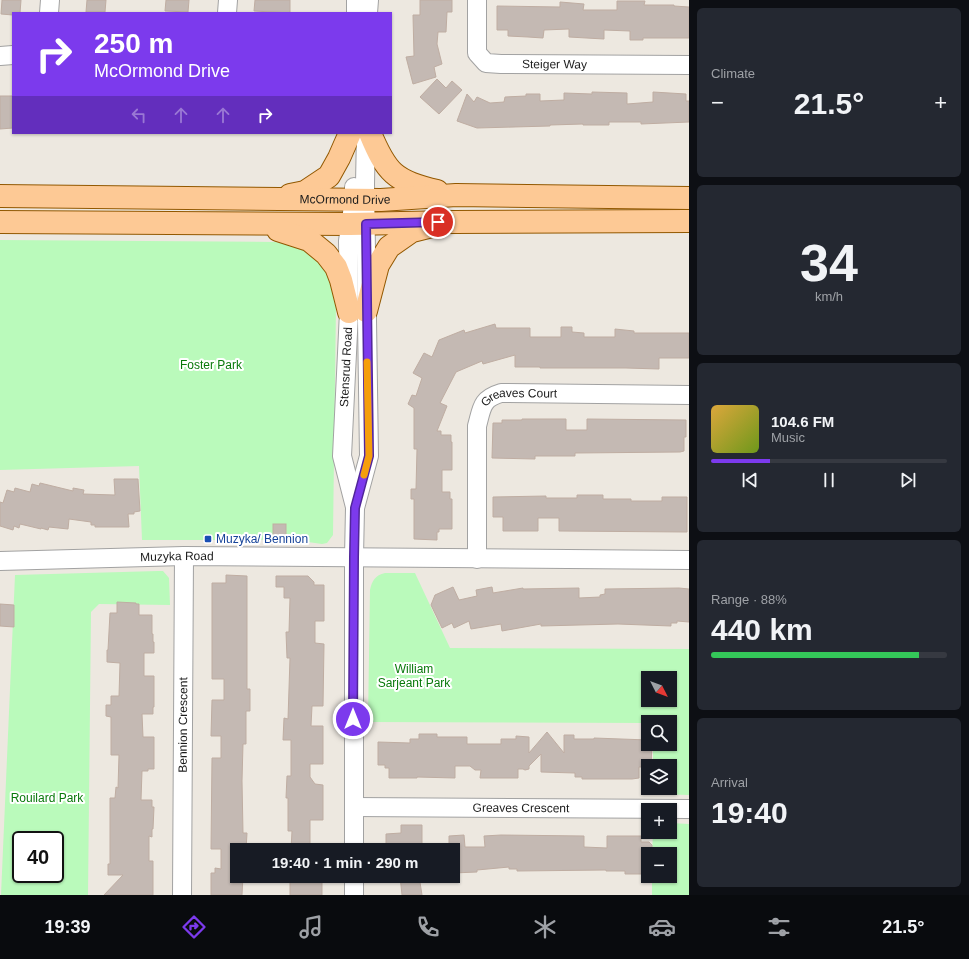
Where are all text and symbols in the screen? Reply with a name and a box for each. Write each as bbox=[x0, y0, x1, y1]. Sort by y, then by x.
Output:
icon: right bbox=[28, 28, 80, 80]
text: 250 m bbox=[94, 28, 173, 59]
street label: Steiger Way bbox=[522, 57, 587, 71]
text: McOrmond Drive bbox=[94, 61, 230, 81]
text: Climate bbox=[711, 66, 755, 81]
text: 21.5° bbox=[794, 87, 864, 120]
text: − bbox=[711, 90, 724, 115]
text: + bbox=[934, 90, 947, 115]
icon: left bbox=[128, 104, 150, 126]
icon: ahead bbox=[170, 104, 192, 126]
icon: ahead bbox=[212, 104, 234, 126]
icon: right bbox=[254, 104, 276, 126]
street label: McOrmond Drive bbox=[300, 192, 391, 207]
pin bbox=[421, 205, 455, 239]
icon: arrive bbox=[427, 211, 449, 233]
text: 34 bbox=[800, 234, 858, 292]
text: km/h bbox=[815, 289, 843, 304]
street label: Stensrud Road bbox=[337, 327, 355, 407]
park label: Foster Park bbox=[180, 358, 243, 372]
street label: Greaves Court bbox=[478, 386, 558, 409]
text: 104.6 FM bbox=[771, 413, 834, 430]
text: Music bbox=[771, 430, 805, 445]
icon: previous bbox=[739, 469, 761, 491]
icon: pause bbox=[818, 469, 840, 491]
icon: next bbox=[897, 469, 919, 491]
place label: Muzyka/ Bennion bbox=[216, 532, 308, 546]
marker: Muzyka/ Bennion bbox=[203, 534, 213, 544]
street label: Muzyka Road bbox=[140, 549, 214, 564]
text: Range · 88% bbox=[711, 592, 787, 607]
text: 440 km bbox=[711, 613, 813, 646]
park label: William Sarjeant Park bbox=[378, 662, 451, 690]
north arrow bbox=[641, 671, 677, 707]
map controls bbox=[641, 671, 677, 883]
street label: Bennion Crescent bbox=[176, 677, 190, 773]
position arrow bbox=[332, 698, 374, 740]
button: search bbox=[641, 715, 677, 751]
button: layers bbox=[641, 759, 677, 795]
text: Arrival bbox=[711, 775, 748, 790]
park label: Rouilard Park bbox=[11, 791, 84, 805]
text: 19:40 bbox=[711, 796, 788, 829]
street label: Greaves Crescent bbox=[473, 801, 570, 815]
button: + bbox=[641, 803, 677, 839]
speed limit sign: 40 bbox=[12, 831, 64, 883]
button: − bbox=[641, 847, 677, 883]
text: 19:40 · 1 min · 290 m bbox=[272, 854, 418, 871]
icon: directions bbox=[180, 913, 208, 941]
icon: music bbox=[297, 913, 325, 941]
icon: phone bbox=[414, 913, 442, 941]
icon: climate bbox=[531, 913, 559, 941]
icon: car bbox=[648, 913, 676, 941]
icon: filters bbox=[765, 913, 793, 941]
text: 19:39 bbox=[45, 917, 91, 937]
text: 21.5° bbox=[882, 917, 924, 937]

